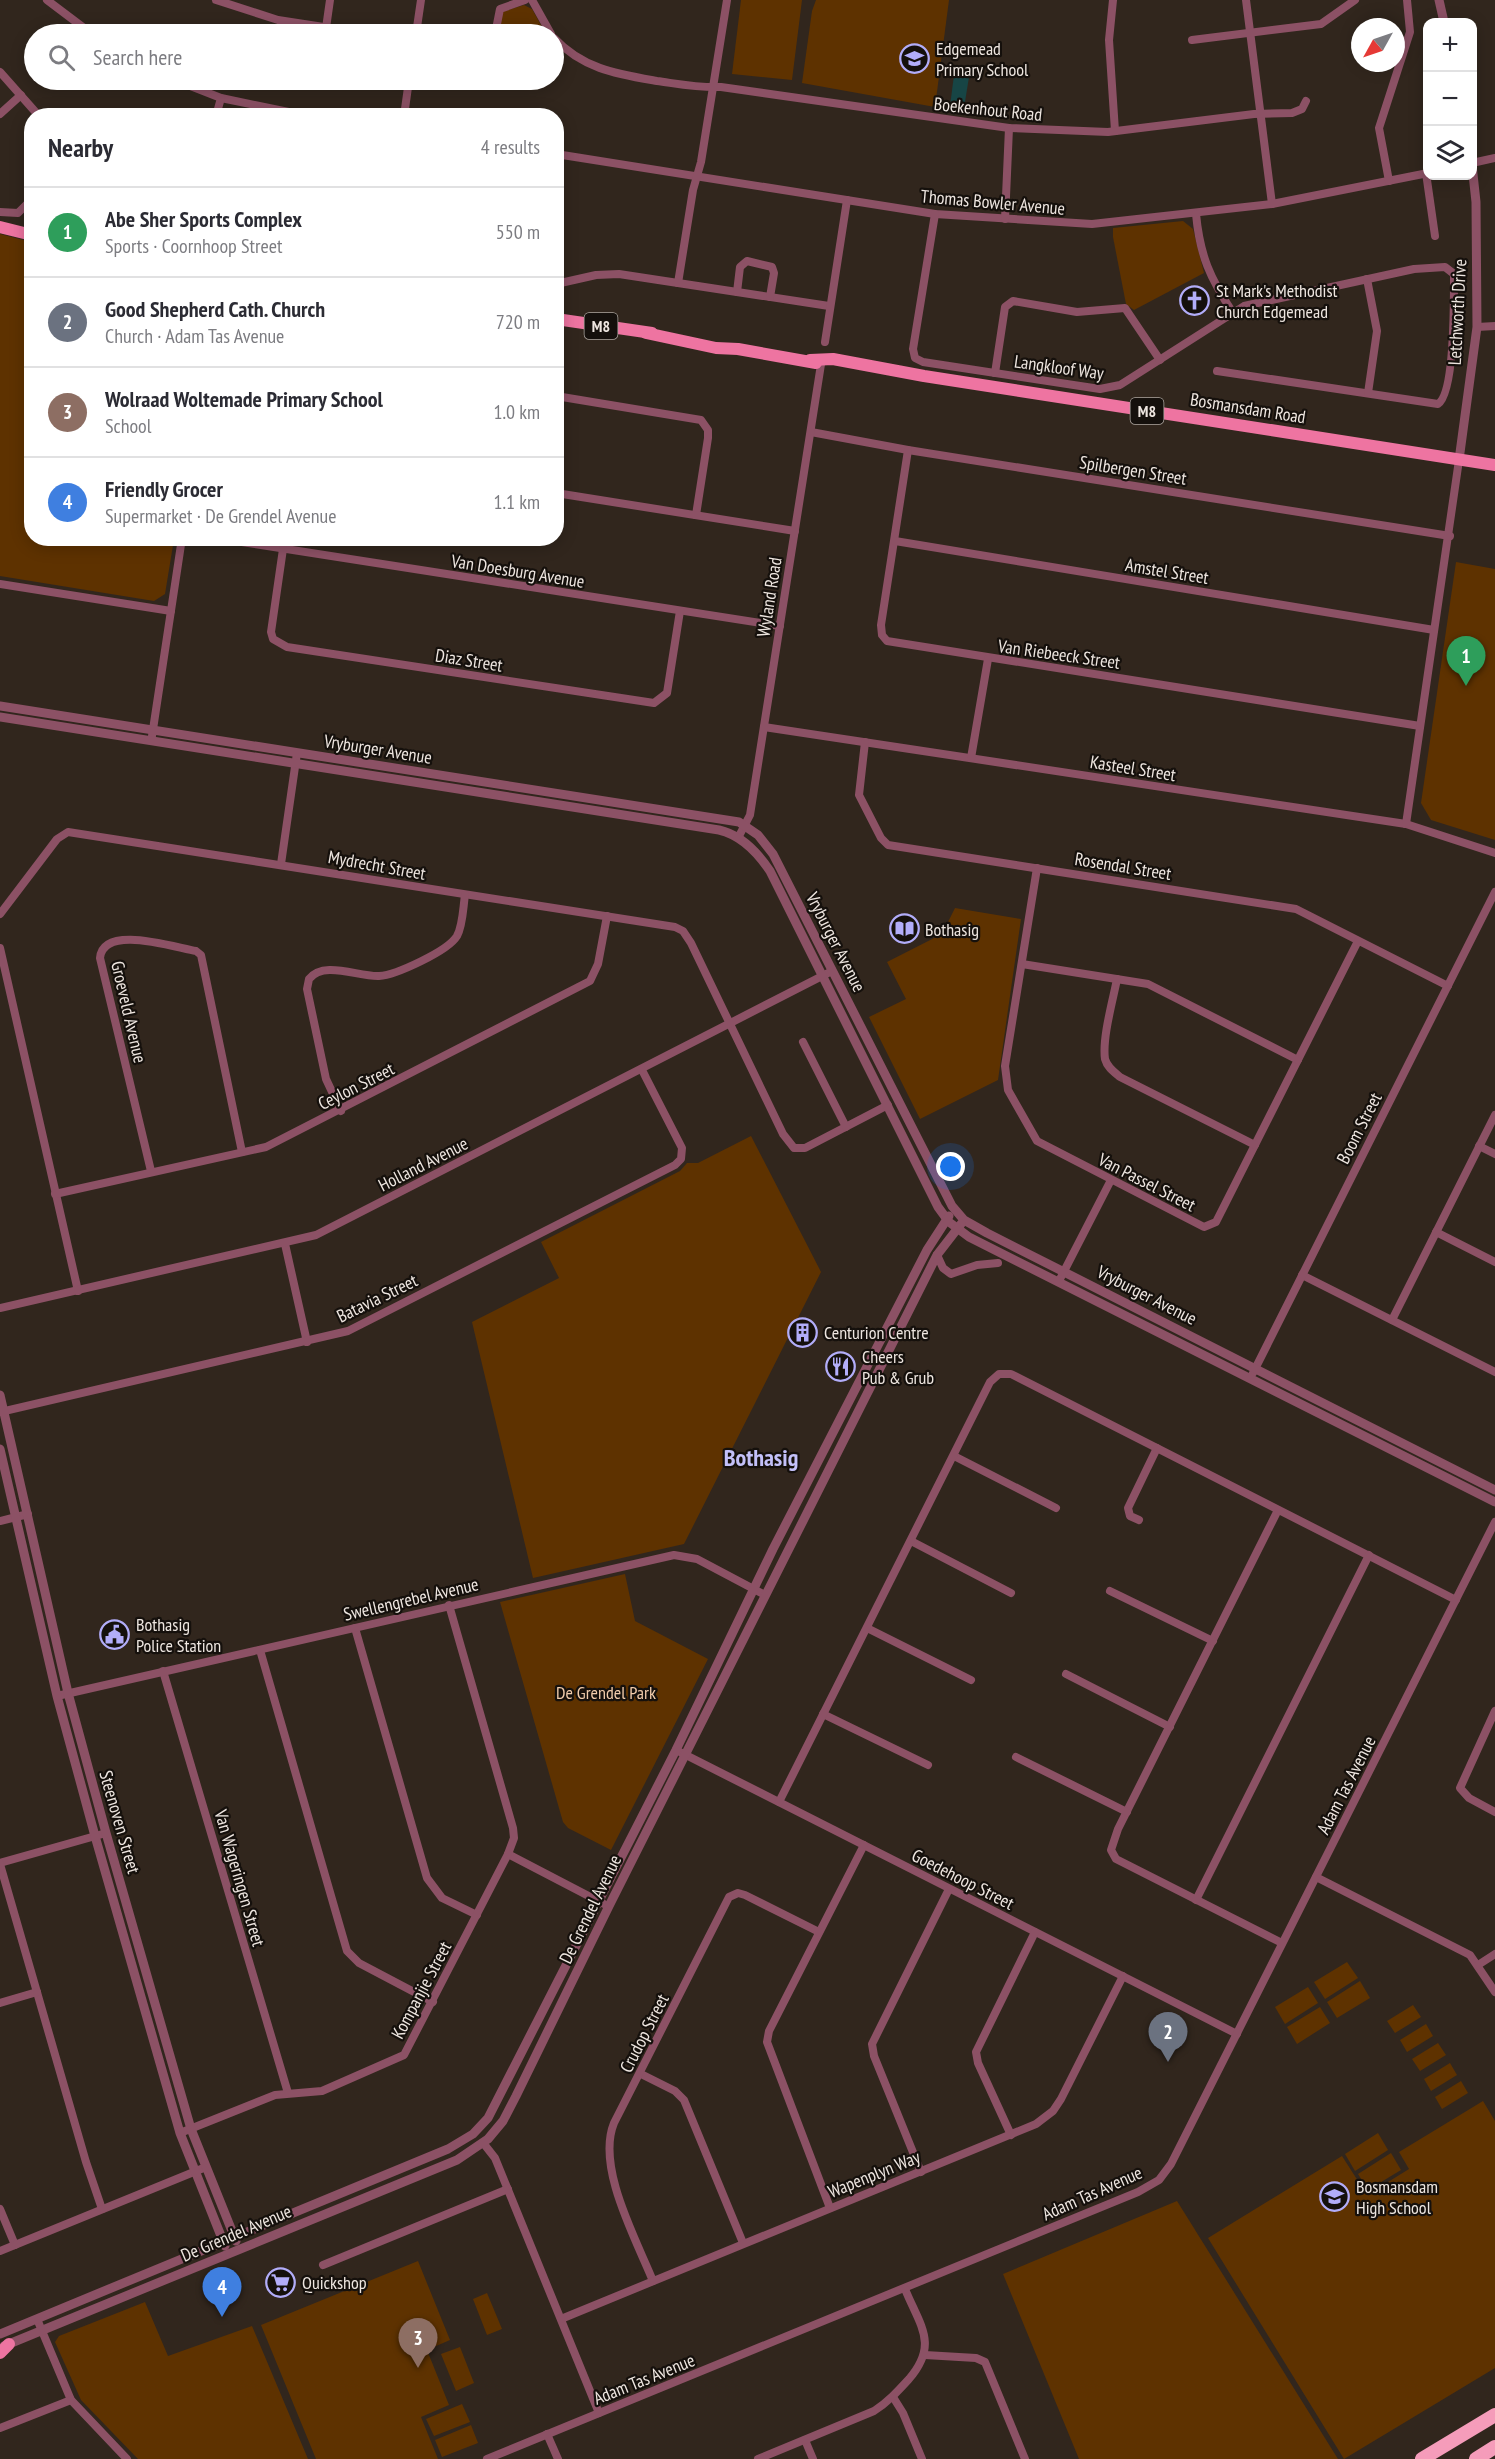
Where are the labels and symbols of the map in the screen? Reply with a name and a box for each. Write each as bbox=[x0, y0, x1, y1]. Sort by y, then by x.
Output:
north arrow bbox=[1351, 18, 1405, 72]
place label: Edgemead Primary School bbox=[936, 37, 1029, 81]
school or university icon: Edgemead Primary School bbox=[899, 42, 931, 74]
street label: Boekenhout Road bbox=[933, 92, 1043, 126]
street label: Thomas Bowler Avenue bbox=[920, 184, 1066, 220]
street label: Letchworth Drive bbox=[1443, 258, 1471, 366]
place label: St Mark's Methodist Church Edgemead bbox=[1216, 279, 1338, 323]
church icon: St Mark's Methodist Church Edgemead bbox=[1179, 284, 1211, 316]
road number: M8 bbox=[584, 313, 618, 339]
street label: Langkloof Way bbox=[1013, 349, 1106, 385]
street label: Bosmansdam Road bbox=[1189, 388, 1307, 428]
road number: M8 bbox=[1130, 398, 1164, 424]
street label: Spilbergen Street bbox=[1078, 450, 1188, 490]
street label: Van Doesburg Avenue bbox=[449, 549, 586, 593]
street label: Amstel Street bbox=[1124, 553, 1210, 589]
street label: Wyland Road bbox=[751, 556, 787, 638]
street label: Van Riebeeck Street bbox=[996, 634, 1122, 674]
pin: 1 bbox=[1446, 636, 1486, 686]
street label: Diaz Street bbox=[434, 643, 504, 677]
street label: Vryburger Avenue bbox=[321, 729, 434, 769]
street label: Kasteel Street bbox=[1088, 750, 1178, 786]
street label: Mydrecht Street bbox=[326, 845, 428, 885]
street label: Rosendal Street bbox=[1073, 847, 1173, 885]
street label: Vryburger Avenue bbox=[801, 887, 871, 996]
library icon: Bothasig bbox=[888, 913, 920, 945]
place label: Bothasig bbox=[925, 918, 979, 941]
street label: Groeveld Avenue bbox=[106, 959, 152, 1065]
street label: Ceylon Street bbox=[314, 1057, 398, 1115]
street label: Boom Street bbox=[1331, 1089, 1387, 1167]
street label: Holland Avenue bbox=[374, 1132, 472, 1196]
street label: Van Passel Street bbox=[1094, 1147, 1200, 1216]
your location bbox=[936, 1152, 965, 1181]
street label: Vryburger Avenue bbox=[1092, 1260, 1201, 1330]
street label: Batavia Street bbox=[333, 1269, 421, 1327]
building icon: Centurion Centre bbox=[787, 1316, 819, 1348]
place label: Centurion Centre bbox=[824, 1321, 929, 1344]
place label: Cheers Pub & Grub bbox=[862, 1345, 934, 1389]
restaurant icon: Cheers Pub & Grub bbox=[825, 1350, 857, 1382]
district label: Bothasig bbox=[724, 1442, 798, 1473]
street label: Swellengrebel Avenue bbox=[341, 1572, 481, 1626]
place label: Bothasig Police Station bbox=[136, 1613, 221, 1657]
public building icon: Bothasig Police Station bbox=[99, 1618, 131, 1650]
park label: De Grendel Park bbox=[556, 1681, 656, 1704]
street label: Adam Tas Avenue bbox=[1311, 1732, 1381, 1838]
street label: Steenoven Street bbox=[94, 1768, 146, 1876]
street label: Van Wageringen Street bbox=[209, 1806, 271, 1949]
street label: Goedehoop Street bbox=[908, 1843, 1018, 1915]
street label: De Grendel Avenue bbox=[554, 1851, 626, 1967]
street label: Kompanjie Street bbox=[386, 1937, 456, 2043]
street label: Crudop Street bbox=[614, 1990, 674, 2076]
pin: 2 bbox=[1148, 2012, 1188, 2062]
street label: Wapenplyn Way bbox=[824, 2145, 924, 2203]
street label: Adam Tas Avenue bbox=[1038, 2161, 1146, 2225]
place label: Bosmansdam High School bbox=[1356, 2175, 1438, 2219]
school or university icon: Bosmansdam High School bbox=[1319, 2180, 1351, 2212]
street label: De Grendel Avenue bbox=[177, 2199, 295, 2267]
supermarket icon: Quickshop bbox=[265, 2266, 297, 2298]
pin: 4 bbox=[202, 2268, 242, 2317]
place label: Quickshop bbox=[302, 2271, 367, 2294]
pin: 3 bbox=[398, 2318, 438, 2368]
street label: Adam Tas Avenue bbox=[590, 2348, 698, 2410]

